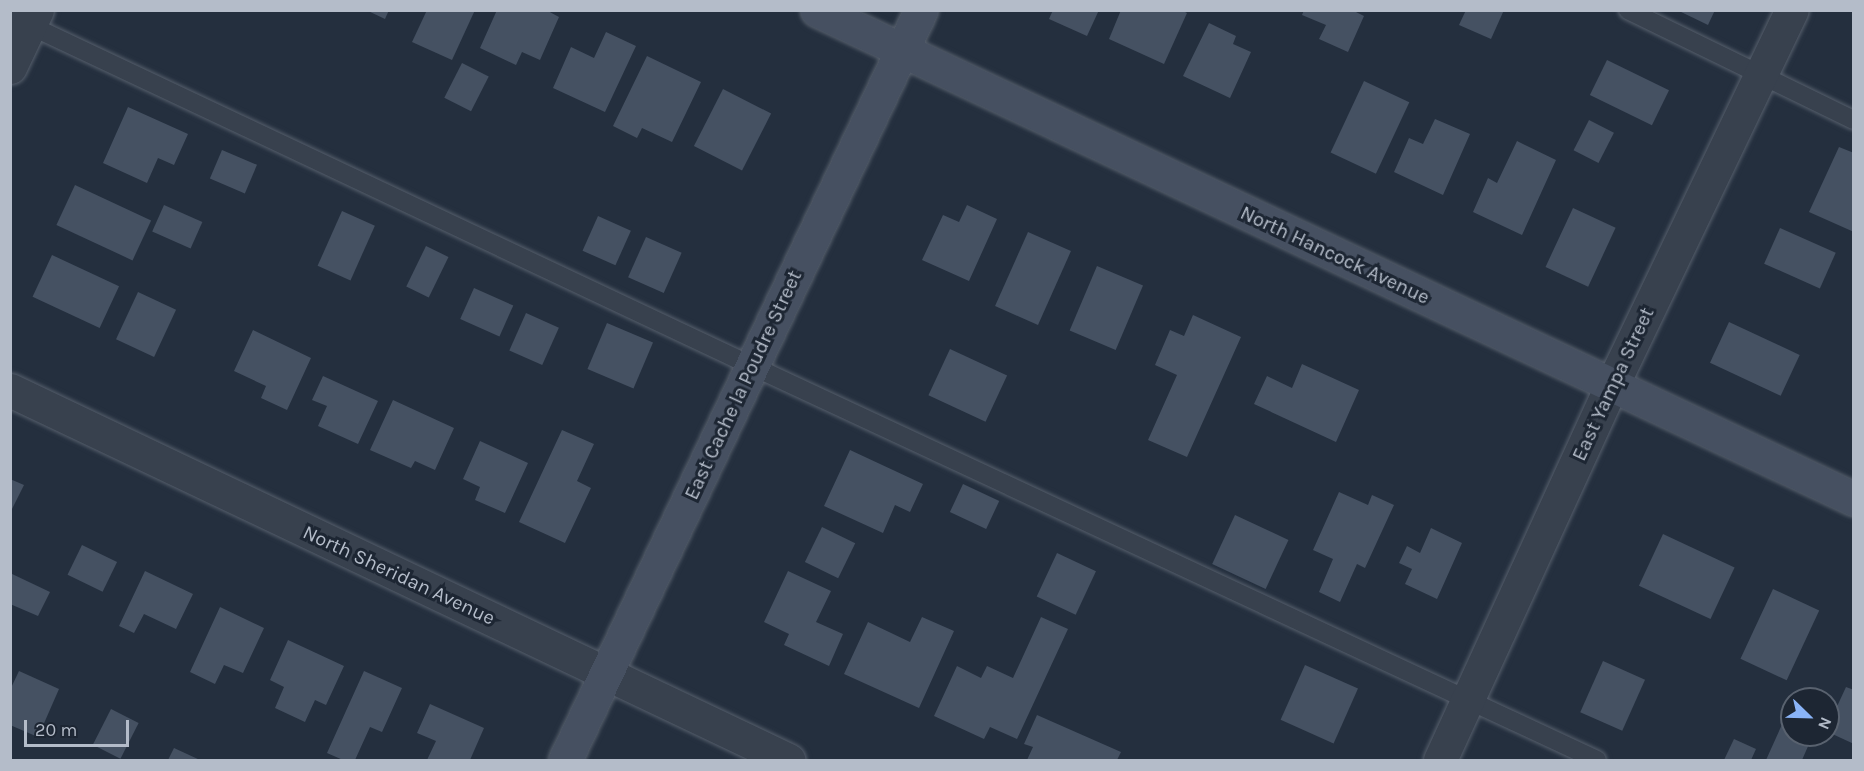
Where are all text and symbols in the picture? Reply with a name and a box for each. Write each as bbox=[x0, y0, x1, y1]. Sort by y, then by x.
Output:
street label: North Hancock Avenue bbox=[1237, 201, 1433, 309]
street label: East Cache la Poudre Street bbox=[679, 267, 807, 503]
street label: East Yampa Street bbox=[1567, 303, 1659, 465]
street label: North Sheridan Avenue bbox=[299, 520, 499, 630]
north arrow bbox=[1780, 687, 1840, 747]
scale bar bbox=[27, 708, 132, 746]
text: N bbox=[1814, 714, 1836, 732]
text: 20 m bbox=[35, 719, 77, 741]

